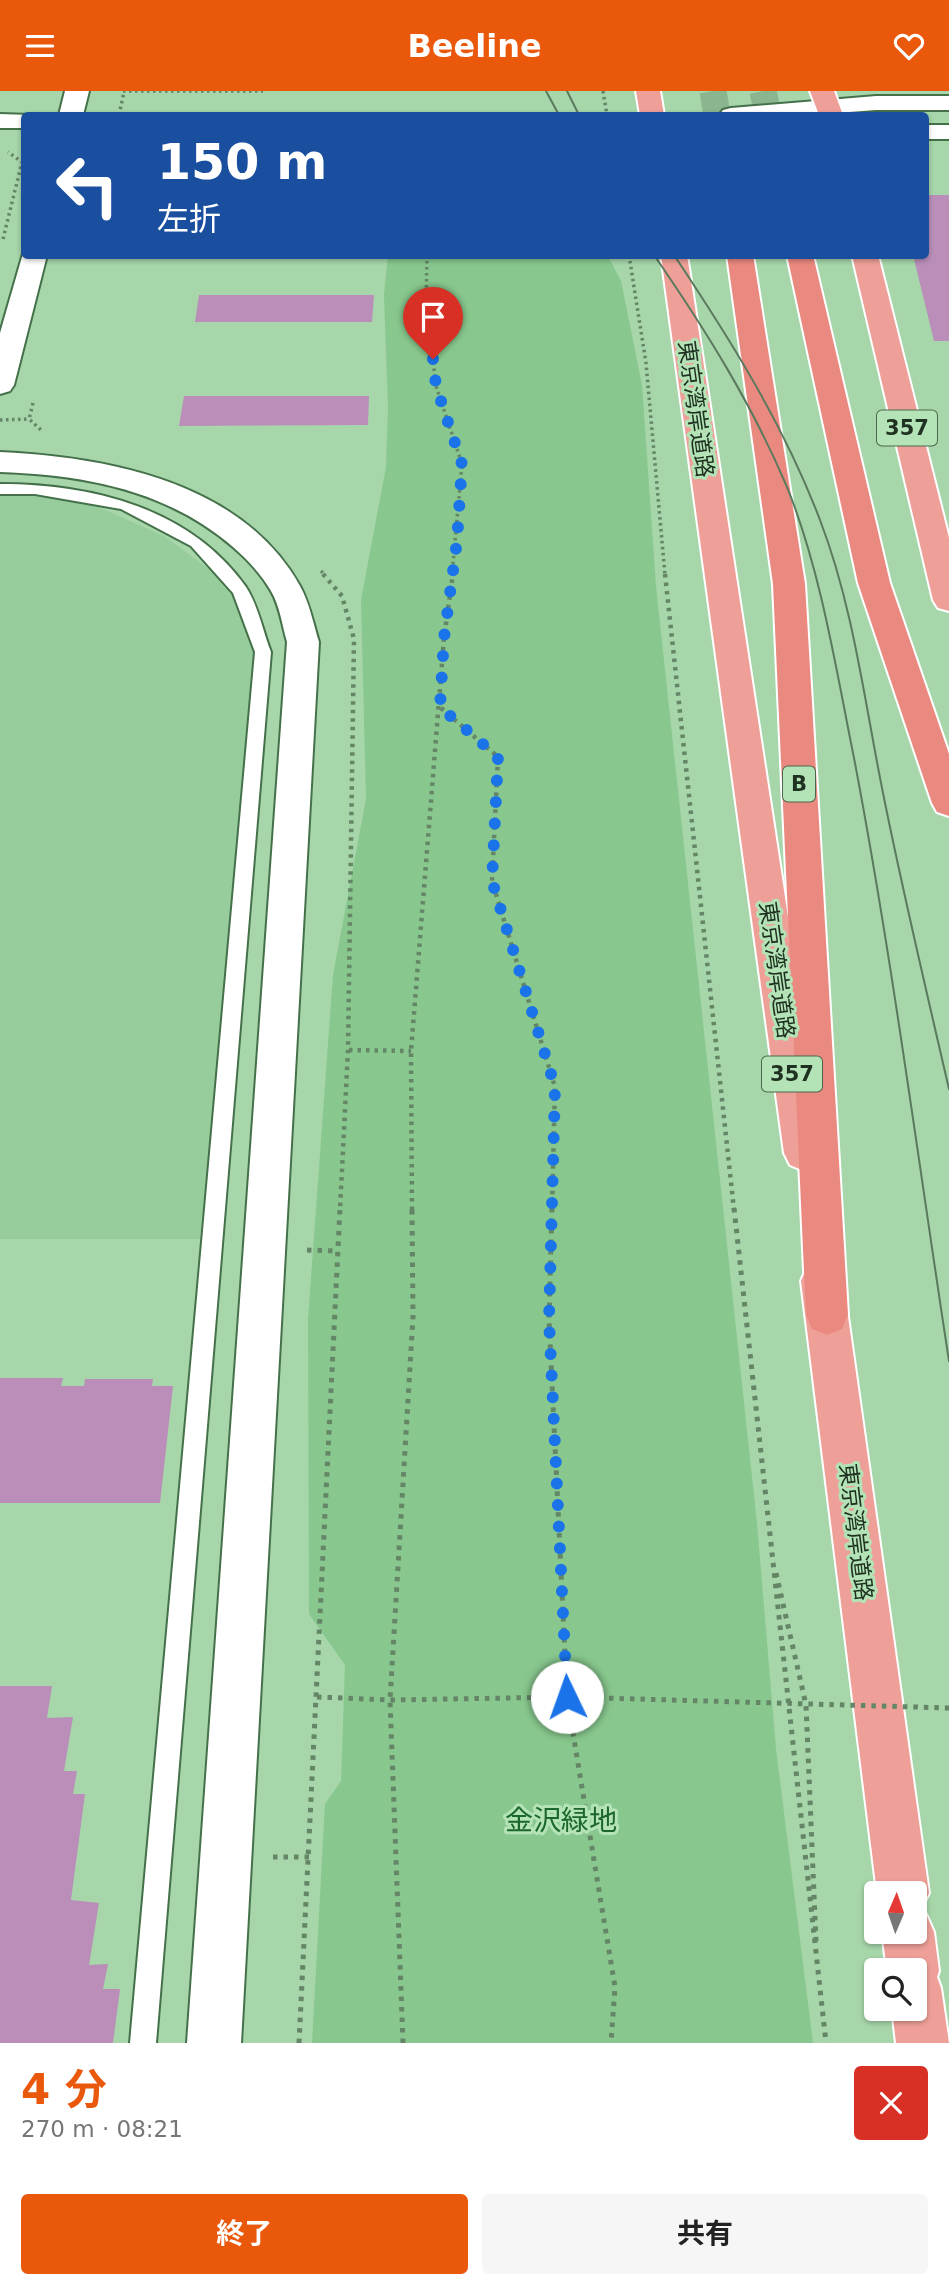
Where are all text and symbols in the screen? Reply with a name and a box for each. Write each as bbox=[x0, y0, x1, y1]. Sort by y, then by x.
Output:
icon: menu bbox=[21, 27, 59, 65]
text: Beeline bbox=[407, 27, 542, 65]
icon: heart bbox=[890, 27, 928, 65]
text: 150 m bbox=[157, 134, 327, 191]
icon: left bbox=[42, 140, 133, 231]
text: 左折 bbox=[157, 200, 221, 238]
pin bbox=[403, 287, 463, 359]
icon: arrive bbox=[414, 298, 452, 336]
street label: 東京湾岸道路 bbox=[674, 339, 718, 479]
road number: 357 bbox=[877, 411, 937, 445]
road number: B bbox=[783, 767, 815, 801]
street label: 東京湾岸道路 bbox=[755, 900, 799, 1040]
road number: 357 bbox=[762, 1056, 822, 1091]
street label: 東京湾岸道路 bbox=[835, 1462, 877, 1602]
position arrow bbox=[530, 1660, 604, 1734]
park label: 金沢緑地 bbox=[505, 1804, 617, 1837]
north arrow bbox=[864, 1881, 928, 1944]
map controls bbox=[864, 1881, 927, 2021]
button: search bbox=[864, 1958, 927, 2021]
text: 4 分 bbox=[21, 2065, 107, 2114]
button: close bbox=[854, 2066, 928, 2140]
text: 270 m · 08:21 bbox=[21, 2116, 183, 2142]
button: 終了 bbox=[21, 2194, 468, 2274]
button: 共有 bbox=[482, 2194, 928, 2274]

